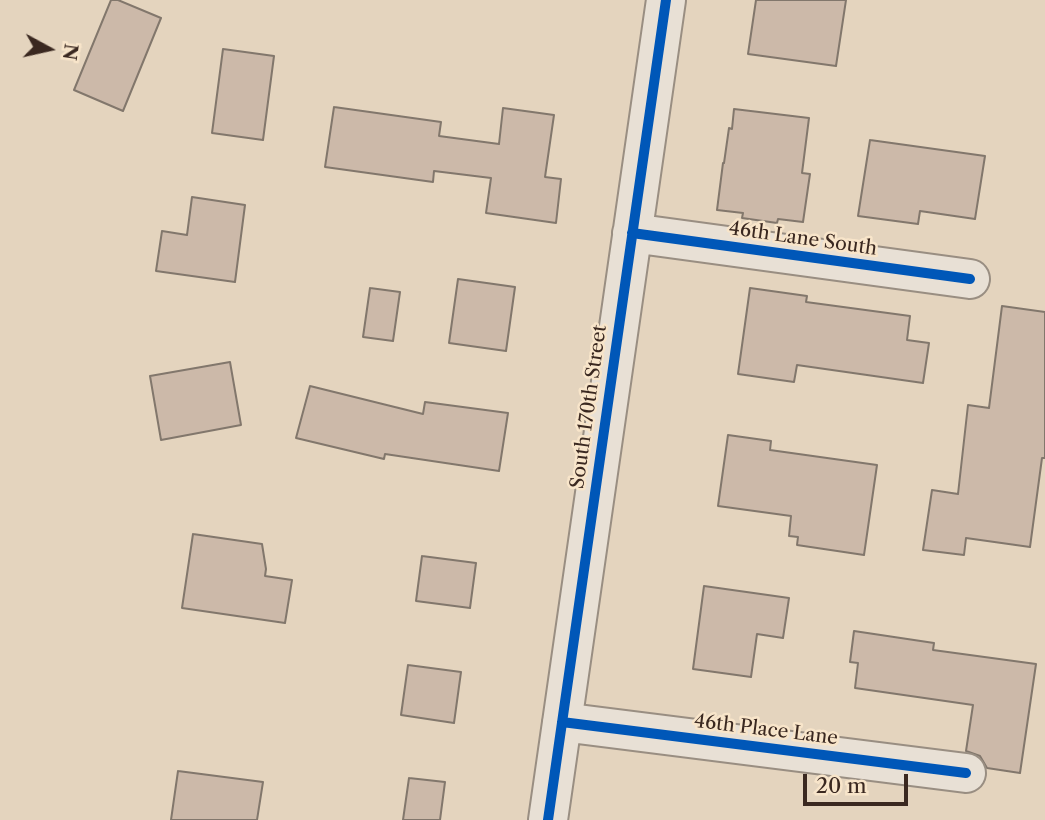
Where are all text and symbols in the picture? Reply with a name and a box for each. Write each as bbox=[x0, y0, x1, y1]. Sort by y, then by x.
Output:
north arrow bbox=[14, 14, 84, 84]
text: N bbox=[58, 42, 83, 62]
street label: 46th Lane South bbox=[728, 217, 878, 261]
street label: South 170th Street bbox=[566, 324, 612, 490]
street label: 46th Place Lane bbox=[693, 710, 839, 750]
scale bar bbox=[807, 760, 912, 804]
text: 20 m bbox=[816, 773, 867, 798]

